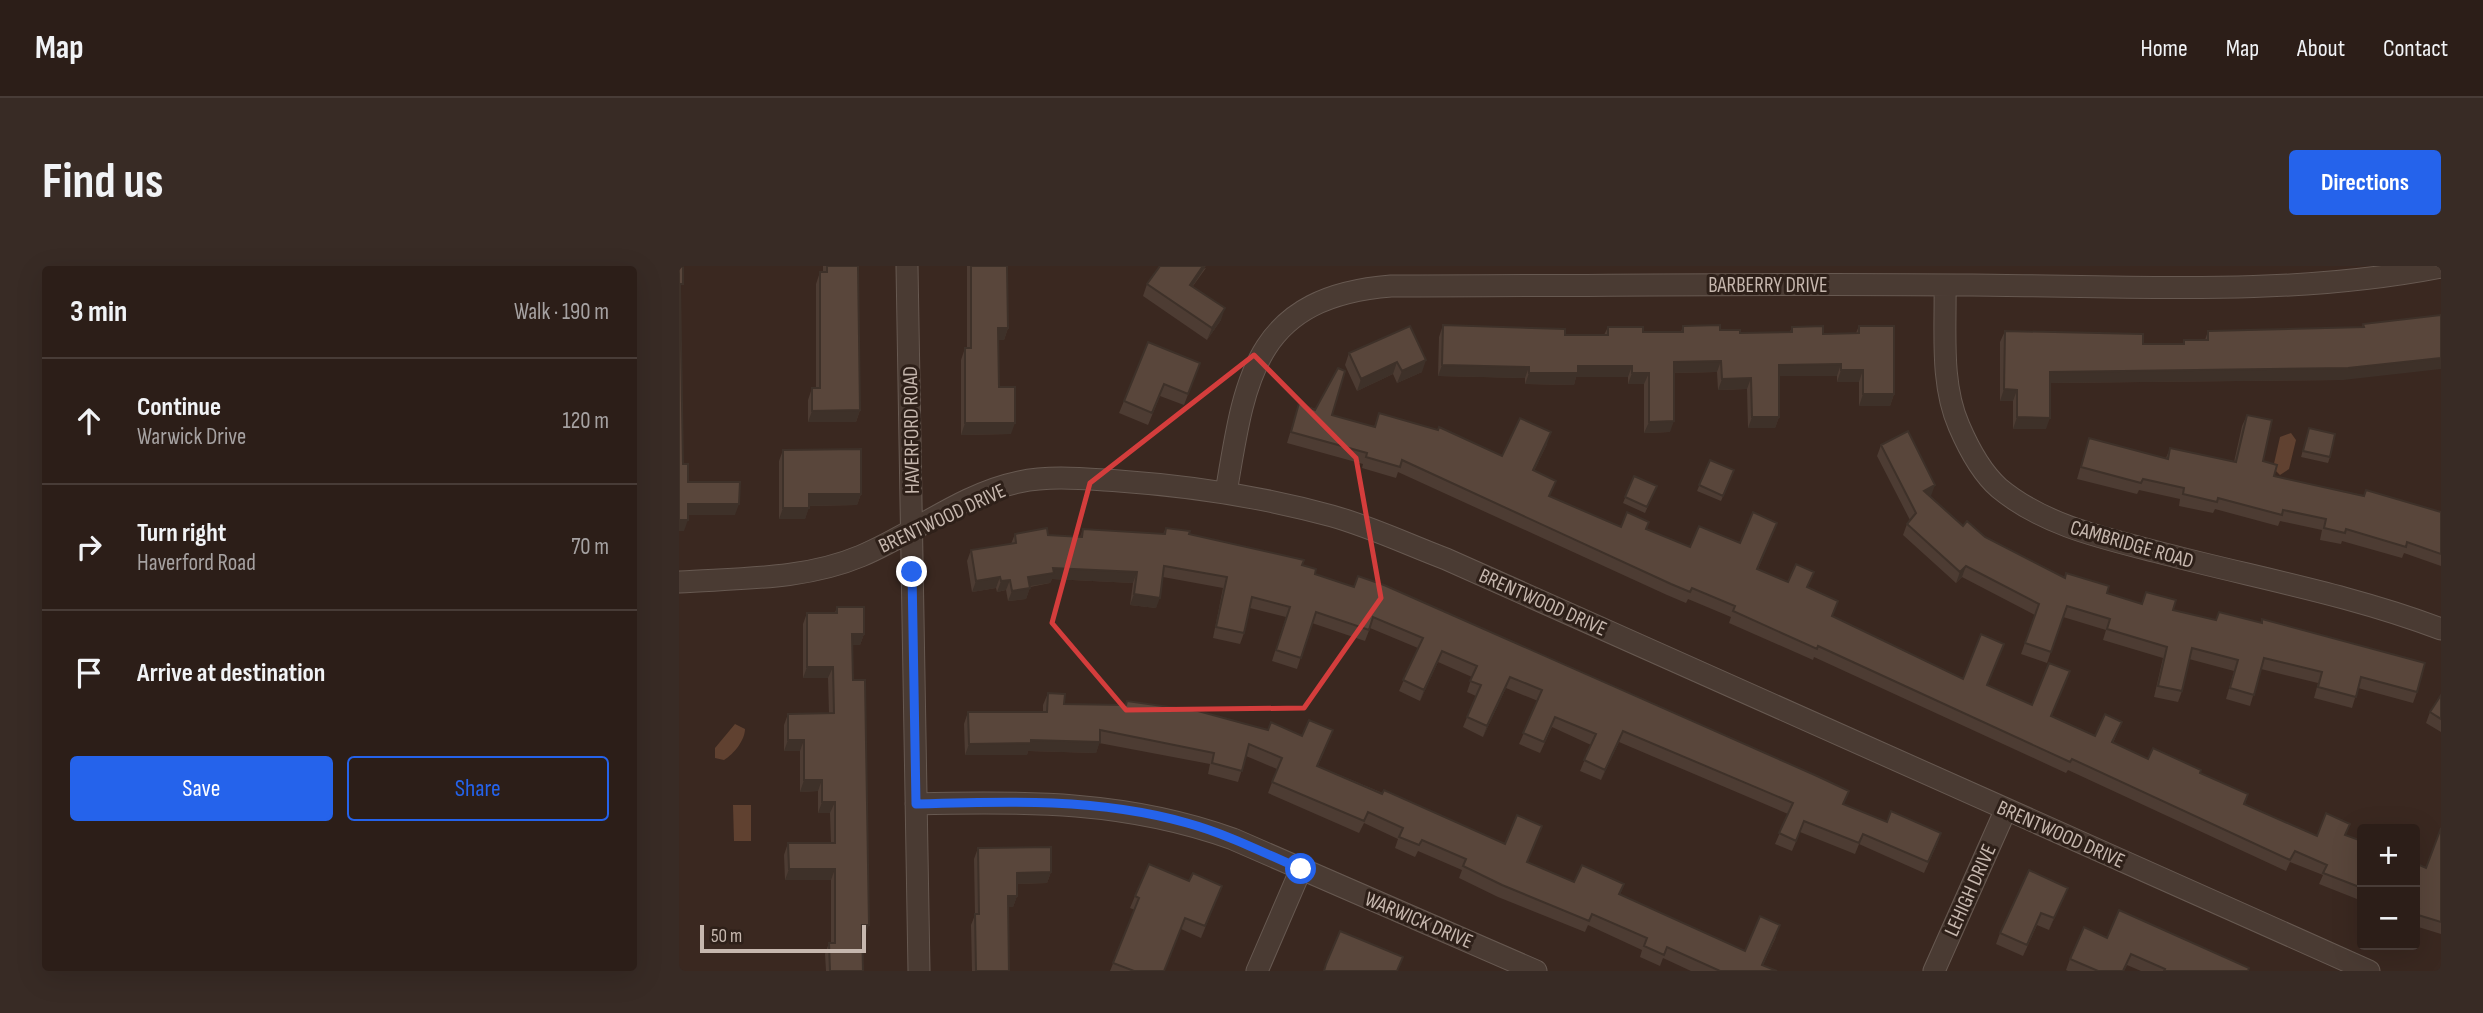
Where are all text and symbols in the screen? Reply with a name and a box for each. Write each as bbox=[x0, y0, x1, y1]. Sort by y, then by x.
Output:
text: Map bbox=[35, 28, 84, 68]
text: Home bbox=[2140, 34, 2188, 63]
text: Map bbox=[2226, 34, 2259, 63]
text: About bbox=[2297, 34, 2345, 63]
text: Contact bbox=[2383, 34, 2448, 63]
button: Directions bbox=[2289, 150, 2441, 215]
text: Find us bbox=[42, 153, 164, 212]
street label: BARBERRY DRIVE bbox=[1708, 273, 1828, 298]
text: 3 min bbox=[70, 294, 127, 330]
text: Walk · 190 m bbox=[514, 298, 609, 326]
street label: HAVERFORD ROAD bbox=[898, 366, 925, 494]
text: Continue bbox=[137, 392, 221, 423]
icon: ahead bbox=[70, 402, 108, 440]
text: 120 m bbox=[563, 407, 609, 435]
text: Warwick Drive bbox=[137, 423, 246, 451]
street label: BRENTWOOD DRIVE bbox=[875, 478, 1010, 559]
street label: CAMBRIDGE ROAD bbox=[2067, 515, 2196, 574]
text: Turn right bbox=[137, 518, 226, 549]
icon: right bbox=[70, 528, 108, 566]
text: 70 m bbox=[571, 533, 609, 561]
text: Haverford Road bbox=[137, 549, 256, 577]
route end bbox=[896, 556, 927, 587]
street label: BRENTWOOD DRIVE bbox=[1475, 563, 1611, 642]
icon: arrive bbox=[70, 654, 108, 692]
text: Arrive at destination bbox=[137, 658, 325, 689]
button: Save bbox=[70, 756, 333, 821]
button: Share bbox=[347, 756, 609, 821]
street label: BRENTWOOD DRIVE bbox=[1993, 795, 2129, 874]
map controls bbox=[2357, 824, 2420, 950]
button: + bbox=[2357, 824, 2420, 887]
street label: LEHIGH DRIVE bbox=[1939, 840, 2002, 940]
route start bbox=[1285, 853, 1316, 884]
street label: WARWICK DRIVE bbox=[1361, 886, 1477, 954]
button: − bbox=[2357, 887, 2420, 950]
scale bar bbox=[700, 922, 866, 954]
text: 50 m bbox=[711, 925, 742, 948]

